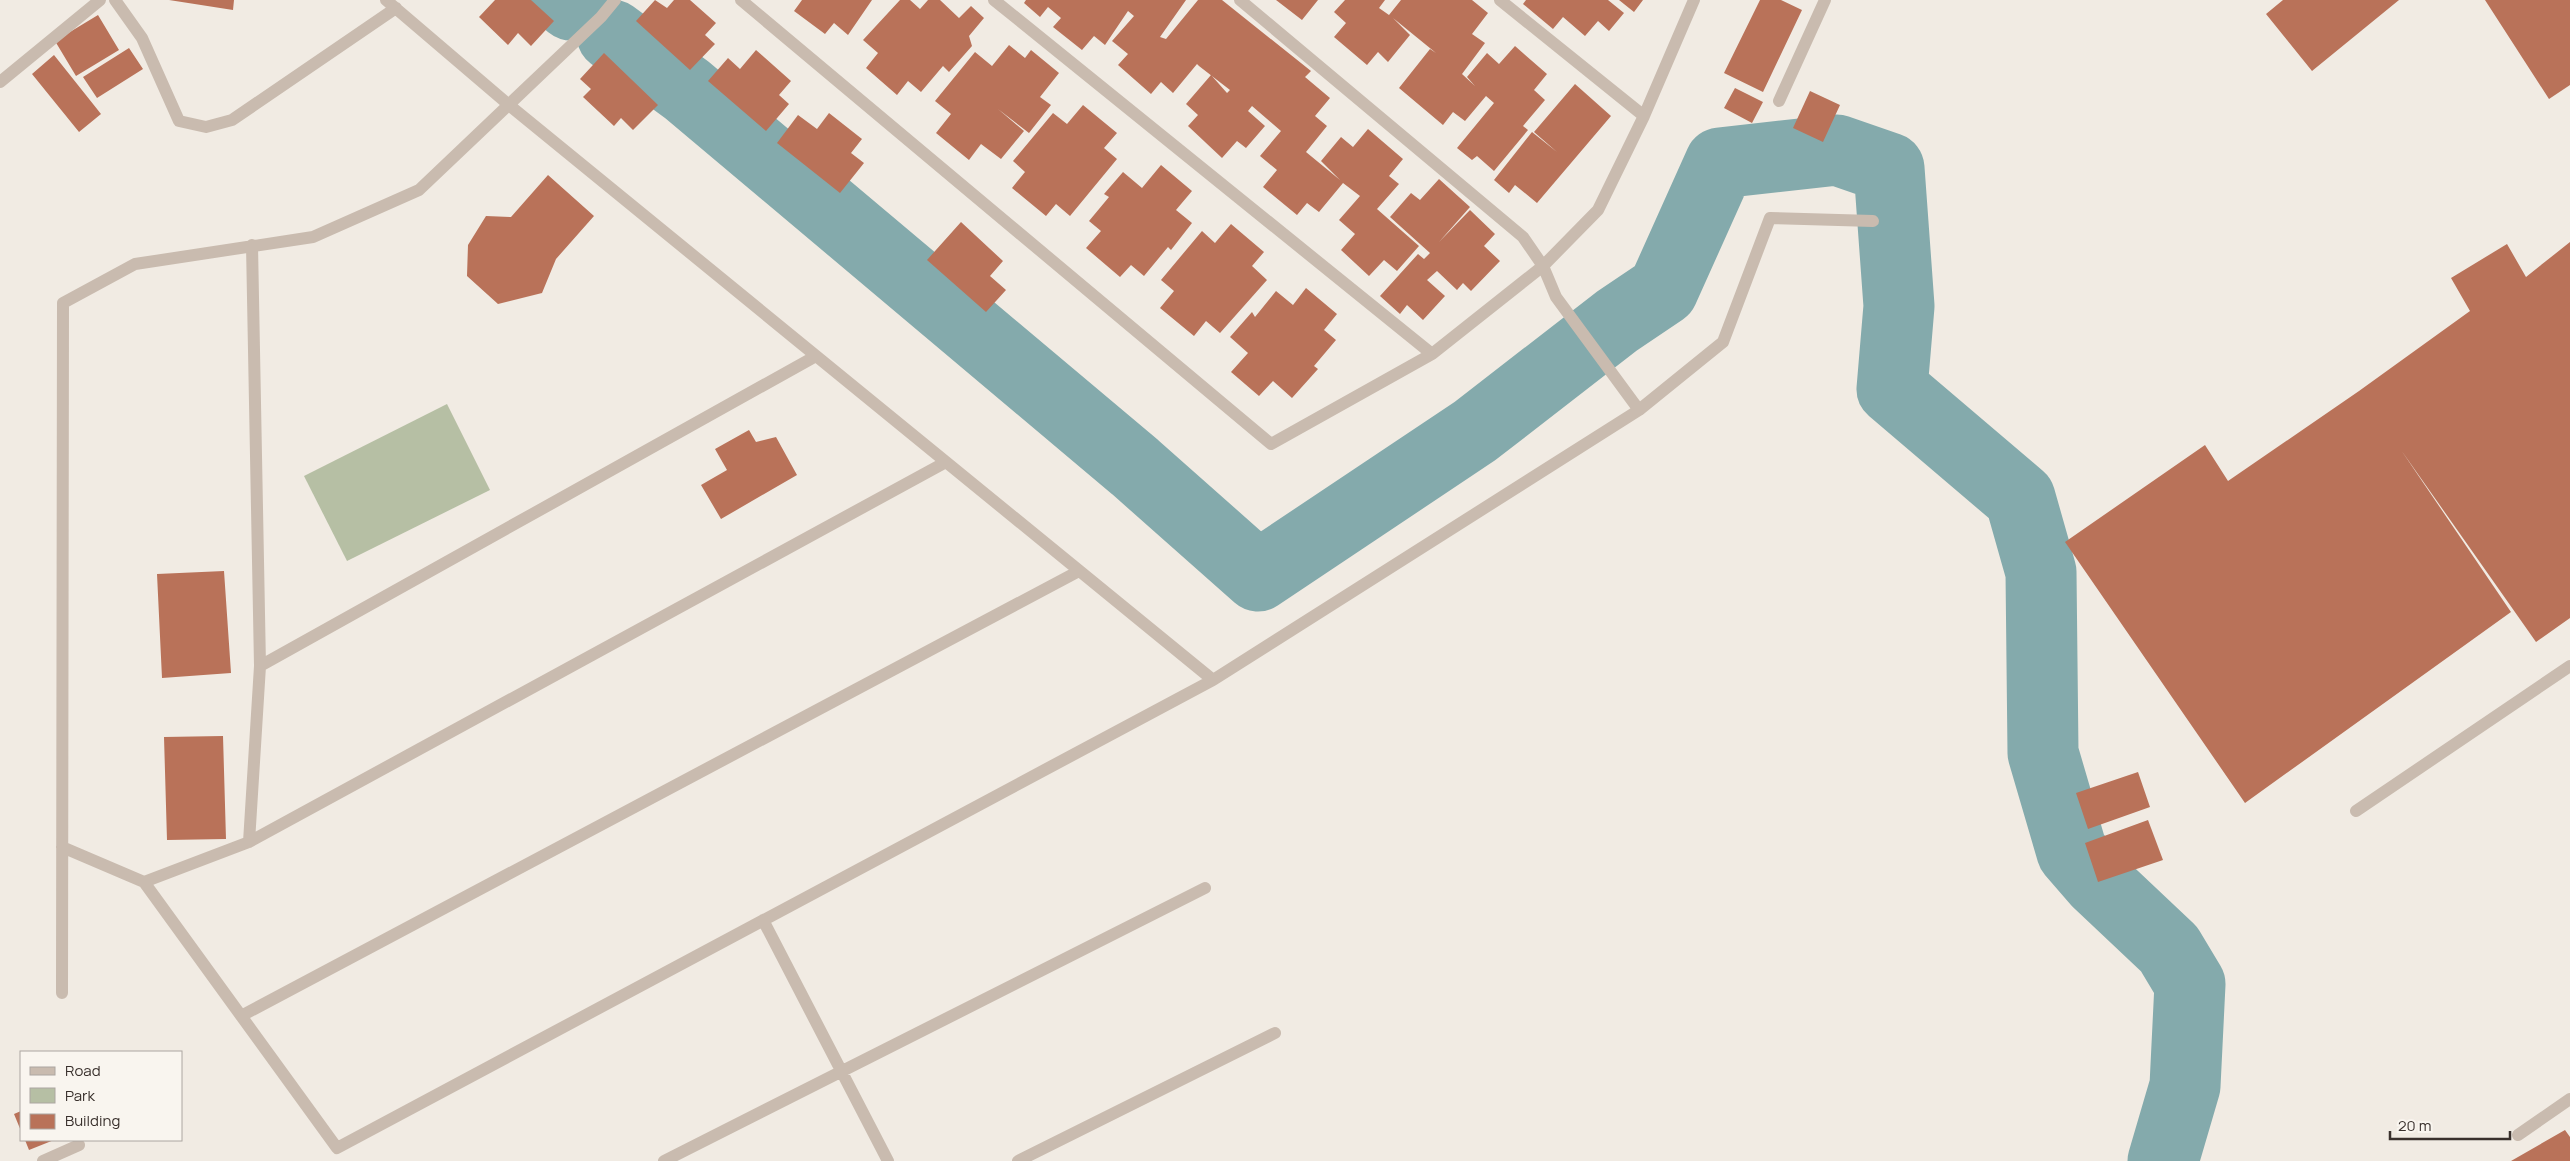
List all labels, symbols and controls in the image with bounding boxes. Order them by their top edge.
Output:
legend [20,1051,182,1141]
text: Road [65,1060,101,1081]
text: Park [65,1085,95,1106]
scale bar [2390,1108,2510,1140]
text: Building [65,1110,120,1131]
text: 20 m [2398,1115,2431,1136]

